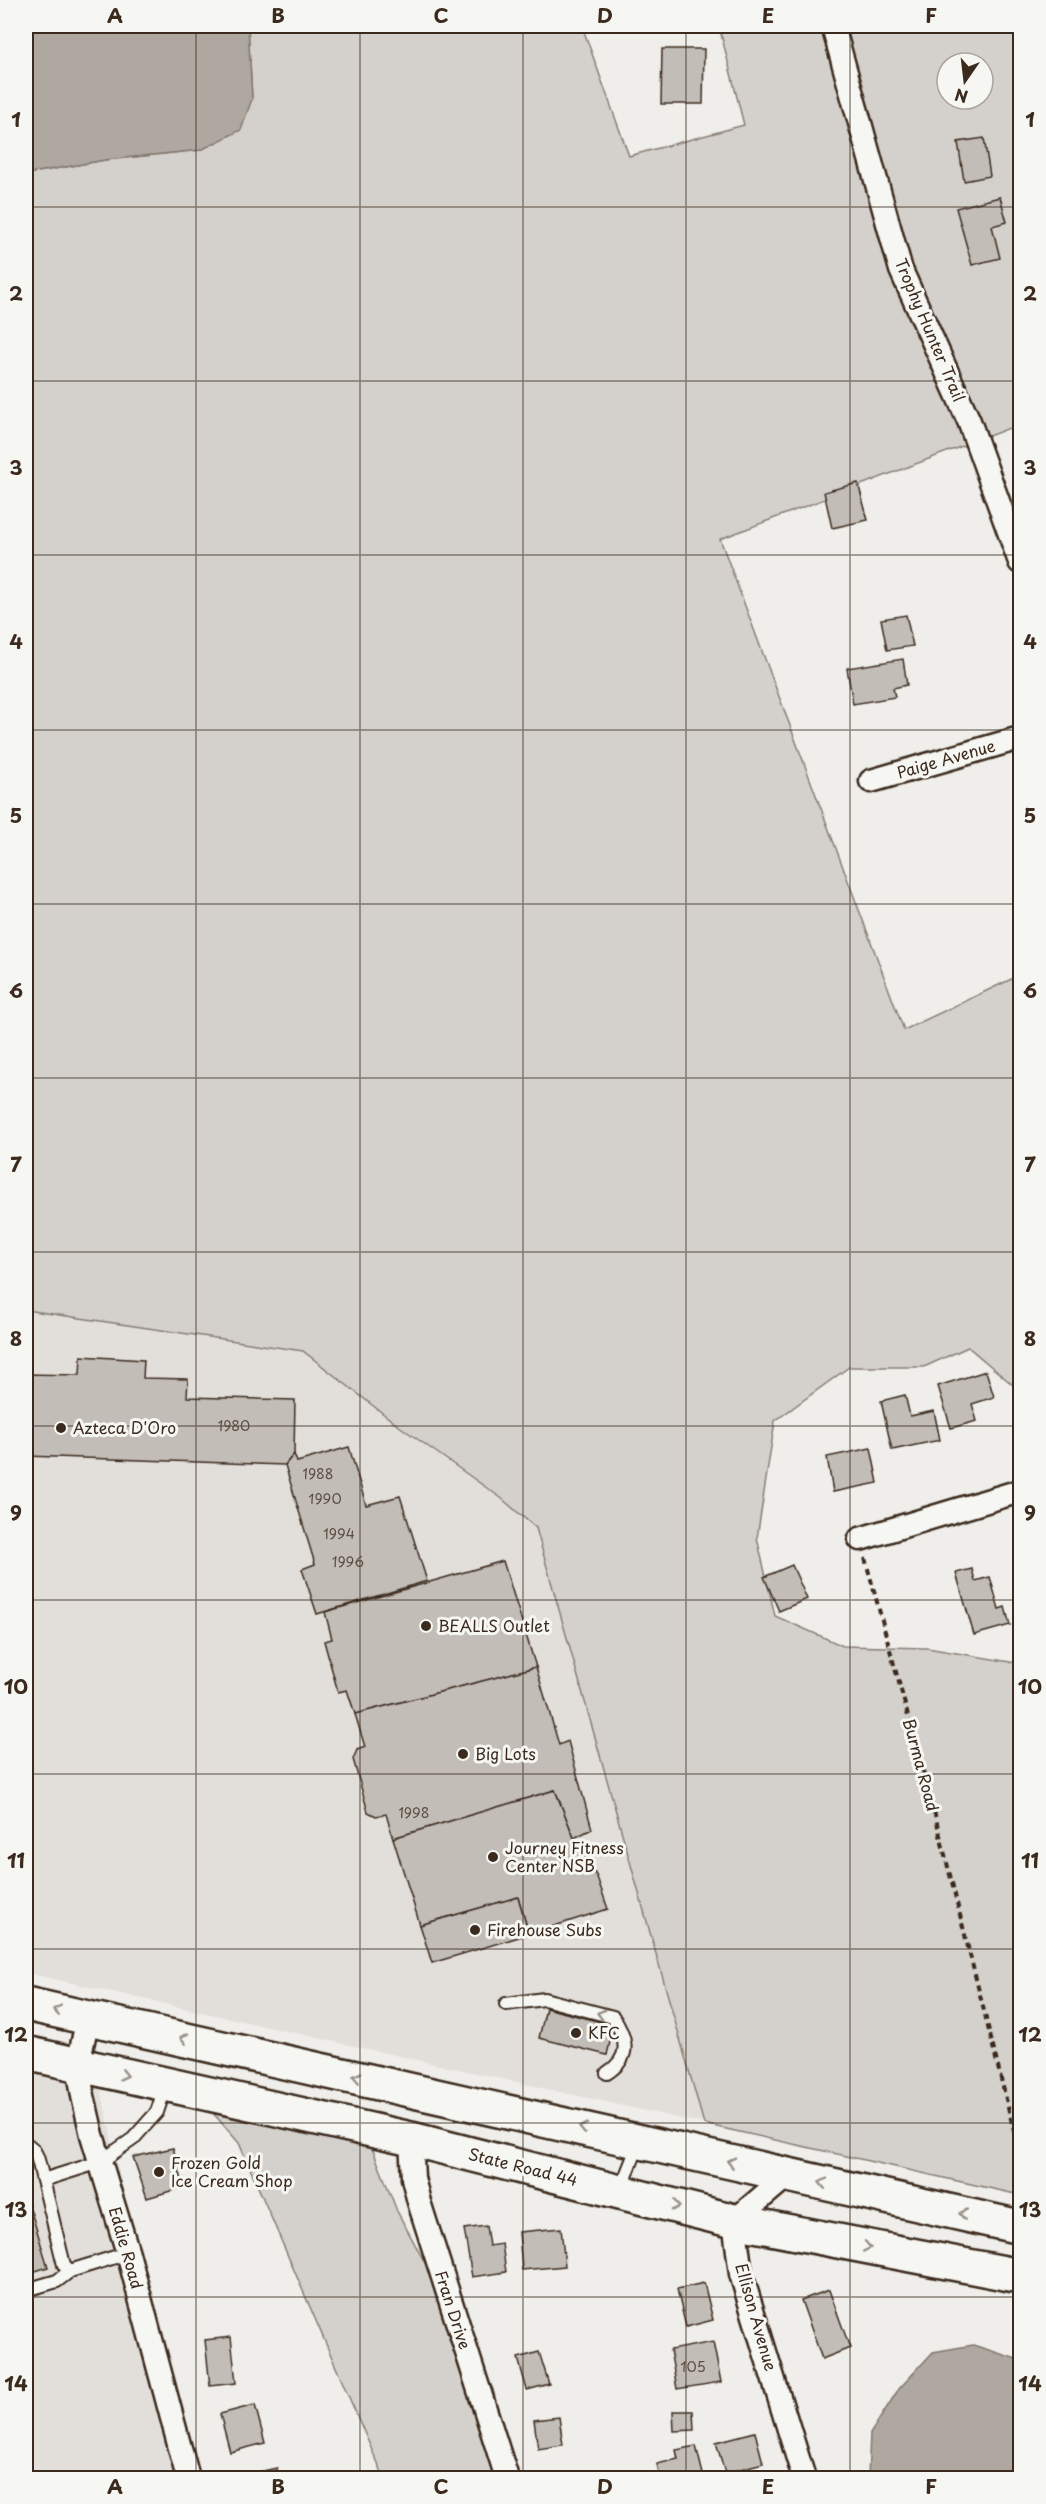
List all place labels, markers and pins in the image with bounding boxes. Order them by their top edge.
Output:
place label: Azteca D'Oro [73,1415,176,1439]
marker: Azteca D'Oro [54,1421,68,1435]
place label: BEALLS Outlet [438,1613,550,1637]
marker: BEALLS Outlet [419,1619,433,1633]
place label: Big Lots [475,1741,536,1765]
marker: Big Lots [456,1747,470,1761]
place label: Journey Fitness Center NSB [505,1835,624,1877]
marker: Journey Fitness Center NSB [486,1850,500,1864]
place label: Firehouse Subs [487,1917,602,1941]
marker: Firehouse Subs [468,1923,482,1937]
place label: KFC [588,2020,620,2044]
marker: KFC [569,2026,583,2040]
place label: Frozen Gold Ice Cream Shop [171,2150,293,2192]
marker: Frozen Gold Ice Cream Shop [152,2165,166,2179]

